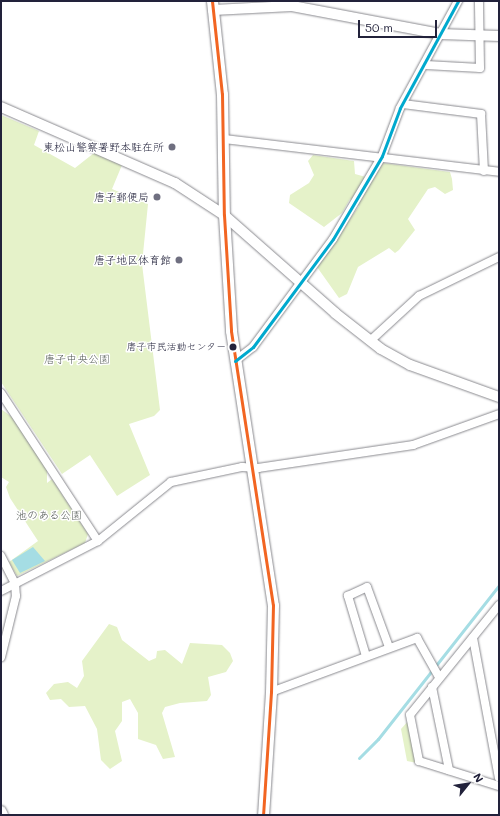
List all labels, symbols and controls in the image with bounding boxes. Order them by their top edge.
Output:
scale bar [360,12,439,38]
text: 50 m [365,19,393,35]
place label: 東松山警察署野本駐在所 [43,140,164,154]
marker: 東松山警察署野本駐在所 [167,142,177,152]
place label: 唐子郵便局 [94,190,149,204]
marker: 唐子郵便局 [152,192,162,202]
place label: 唐子地区体育館 [94,253,171,267]
marker: 唐子地区体育館 [174,255,184,265]
place label: 唐子市民活動センター [126,341,226,353]
marker: 唐子市民活動センター [228,342,238,352]
park label: 唐子中央公園 [44,352,110,366]
park label: 池のある公園 [16,508,82,522]
north arrow [448,764,488,804]
text: N [470,770,487,785]

